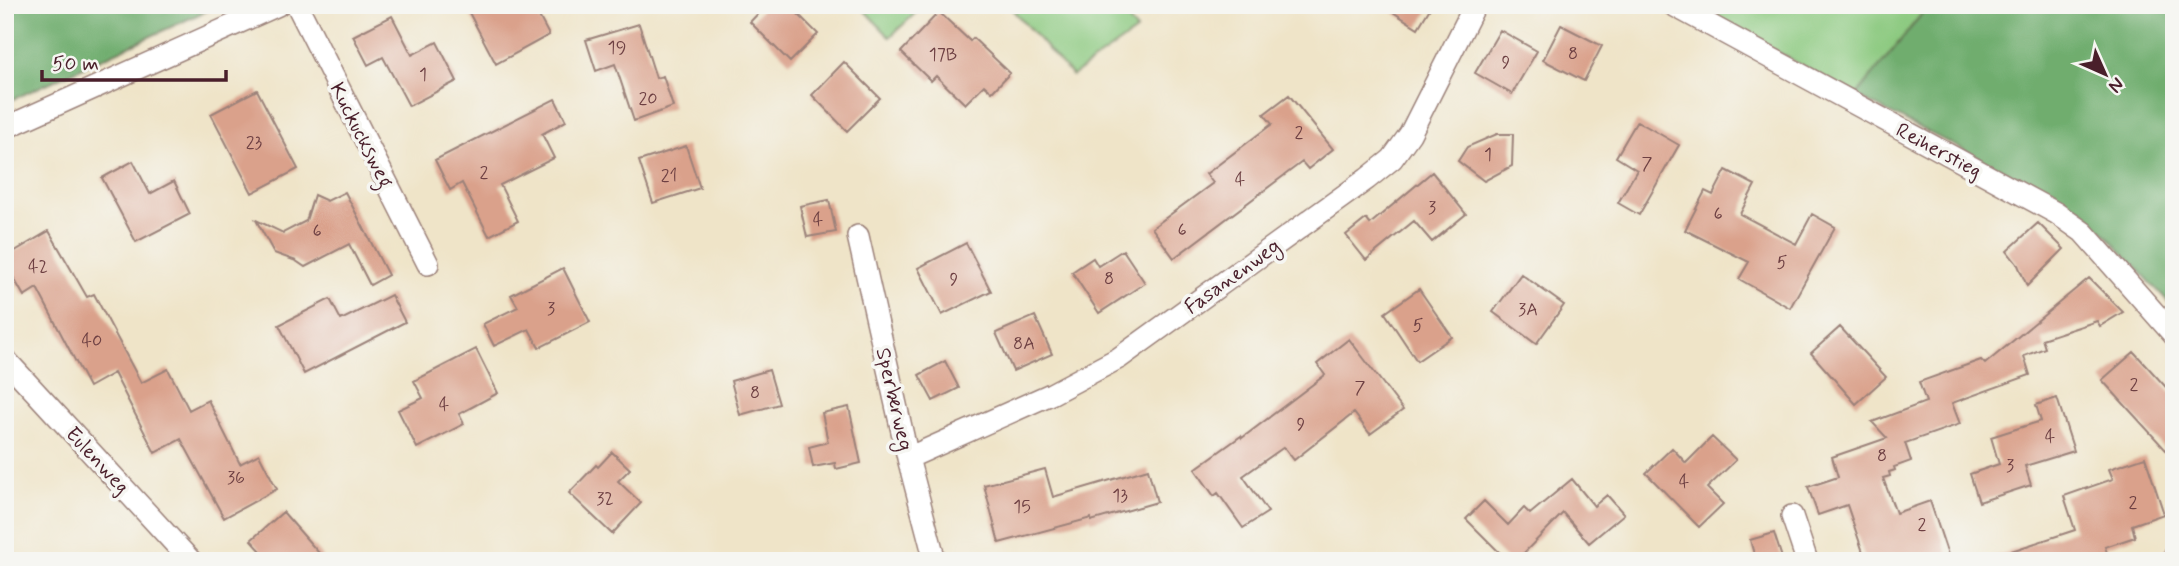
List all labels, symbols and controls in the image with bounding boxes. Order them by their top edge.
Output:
house number: 19 [608,36,626,60]
scale bar [42,38,226,82]
north arrow [2070,38,2140,108]
house number: 8 [1568,42,1578,66]
house number: 17B [929,43,957,67]
text: 50 m [52,50,99,78]
house number: 9 [1502,51,1511,75]
house number: 1 [419,63,427,87]
text: N [2103,72,2129,98]
street label: Kuckucksweg [321,78,400,194]
house number: 20 [638,87,658,111]
street label: Reiherstieg [1891,117,1986,185]
house number: 2 [1295,121,1304,145]
house number: 23 [246,131,263,155]
house number: 1 [1484,143,1492,167]
house number: 7 [1642,152,1653,176]
house number: 2 [480,161,489,185]
house number: 21 [661,164,677,188]
house number: 4 [1235,168,1245,192]
house number: 3 [1428,196,1436,220]
house number: 6 [1713,202,1723,226]
house number: 4 [813,208,823,232]
house number: 6 [1177,218,1187,242]
house number: 6 [312,219,322,243]
street label: Fasanenweg [1179,232,1287,322]
house number: 5 [1777,251,1788,275]
house number: 42 [28,255,48,279]
house number: 8 [1104,267,1114,291]
house number: 9 [950,268,959,292]
house number: 3 [547,297,555,321]
house number: 3A [1518,298,1538,322]
house number: 5 [1413,314,1424,338]
house number: 40 [82,329,102,353]
house number: 8A [1013,332,1035,356]
street label: Sperberweg [868,345,919,454]
house number: 2 [2130,373,2139,397]
house number: 7 [1355,376,1366,400]
house number: 8 [750,381,760,405]
house number: 4 [439,393,449,417]
house number: 9 [1297,413,1306,437]
street label: Eulenweg [59,421,136,500]
house number: 4 [2045,425,2055,449]
house number: 8 [1877,444,1887,468]
house number: 3 [2006,454,2014,478]
house number: 36 [227,466,245,490]
house number: 4 [1679,470,1689,494]
house number: 13 [1112,484,1128,508]
house number: 32 [596,487,614,511]
house number: 2 [2129,491,2138,515]
house number: 15 [1013,495,1031,519]
house number: 2 [1918,513,1927,537]

